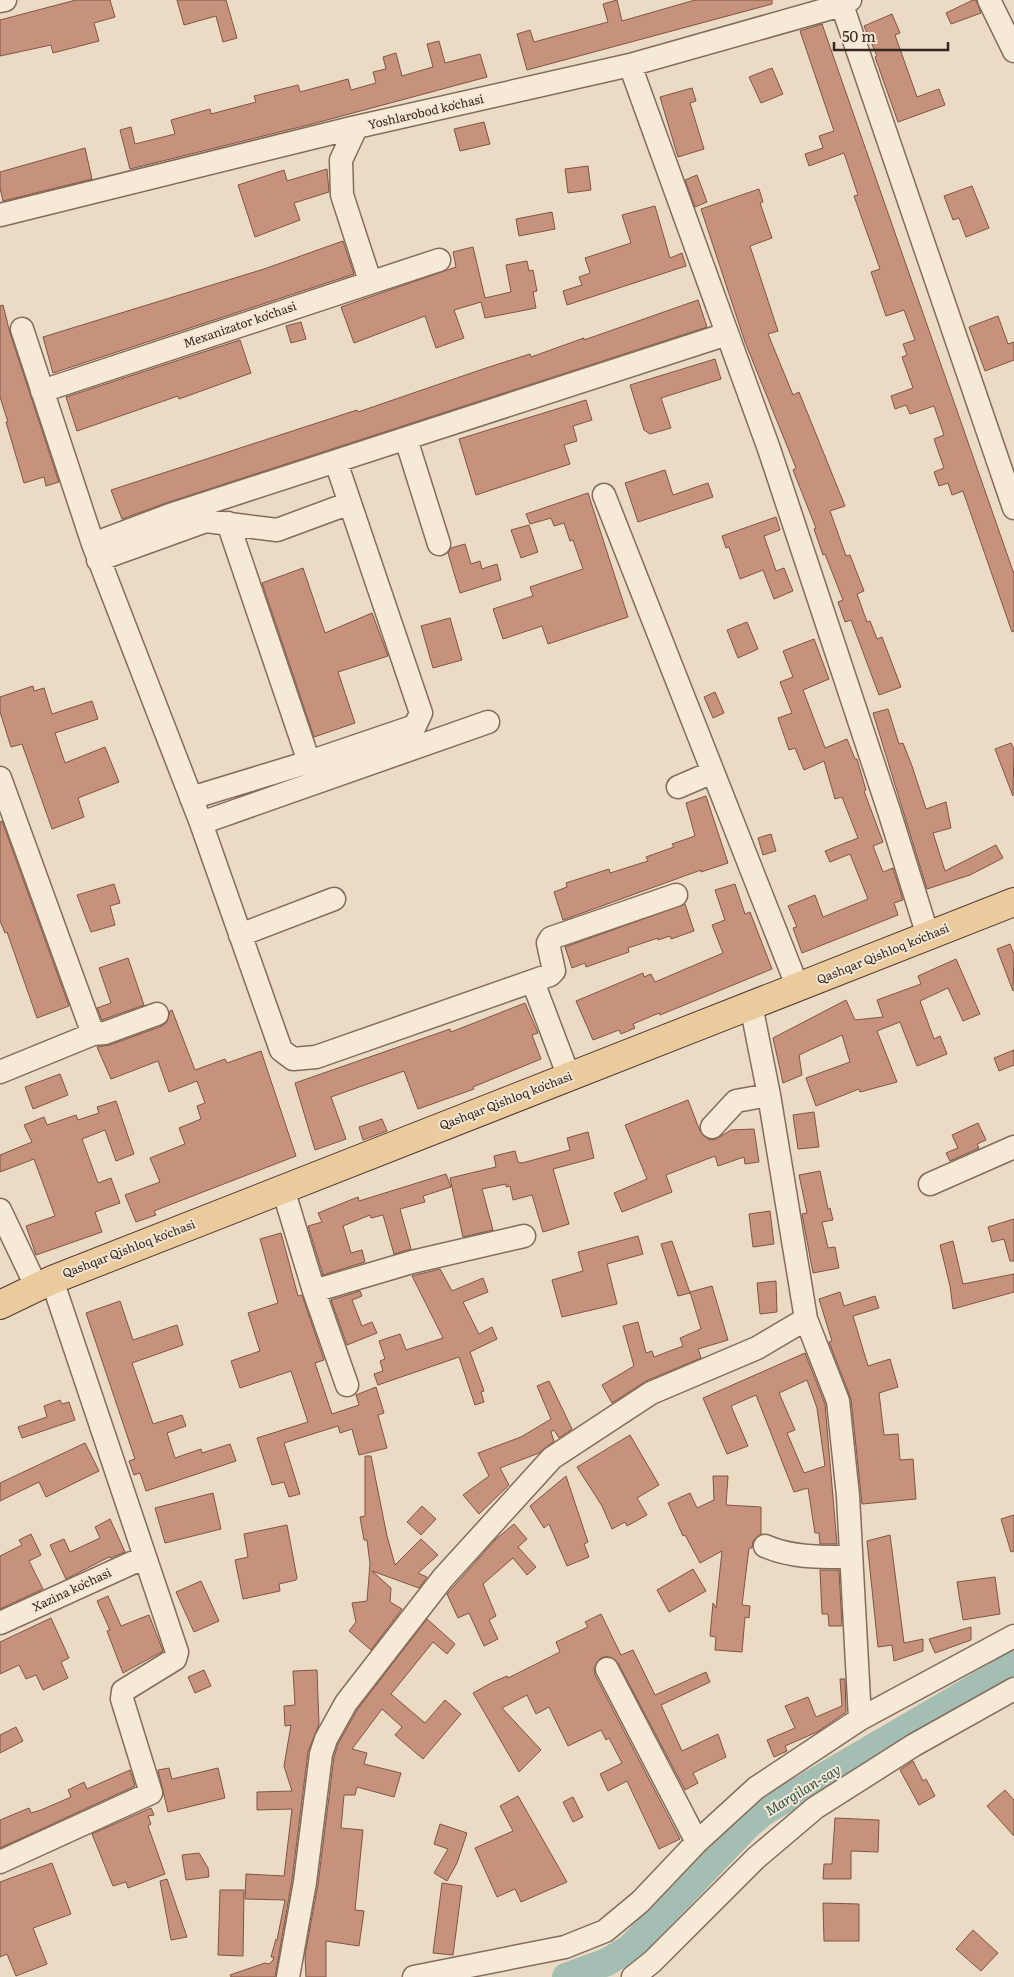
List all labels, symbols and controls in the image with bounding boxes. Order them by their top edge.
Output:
scale bar [834,20,948,52]
text: 50 m [842,24,876,47]
street label: Yoshlarobod koʻchasi [366,89,485,133]
street label: Mexanizator koʻchasi [181,296,299,352]
street label: Qashqar Qishloq koʻchasi [814,918,951,988]
street label: Qashqar Qishloq koʻchasi [437,1066,575,1134]
street label: Qashqar Qishloq koʻchasi [60,1214,198,1282]
street label: Xazina koʻchasi [29,1563,114,1615]
water label: Margilan-say [761,1759,844,1820]

